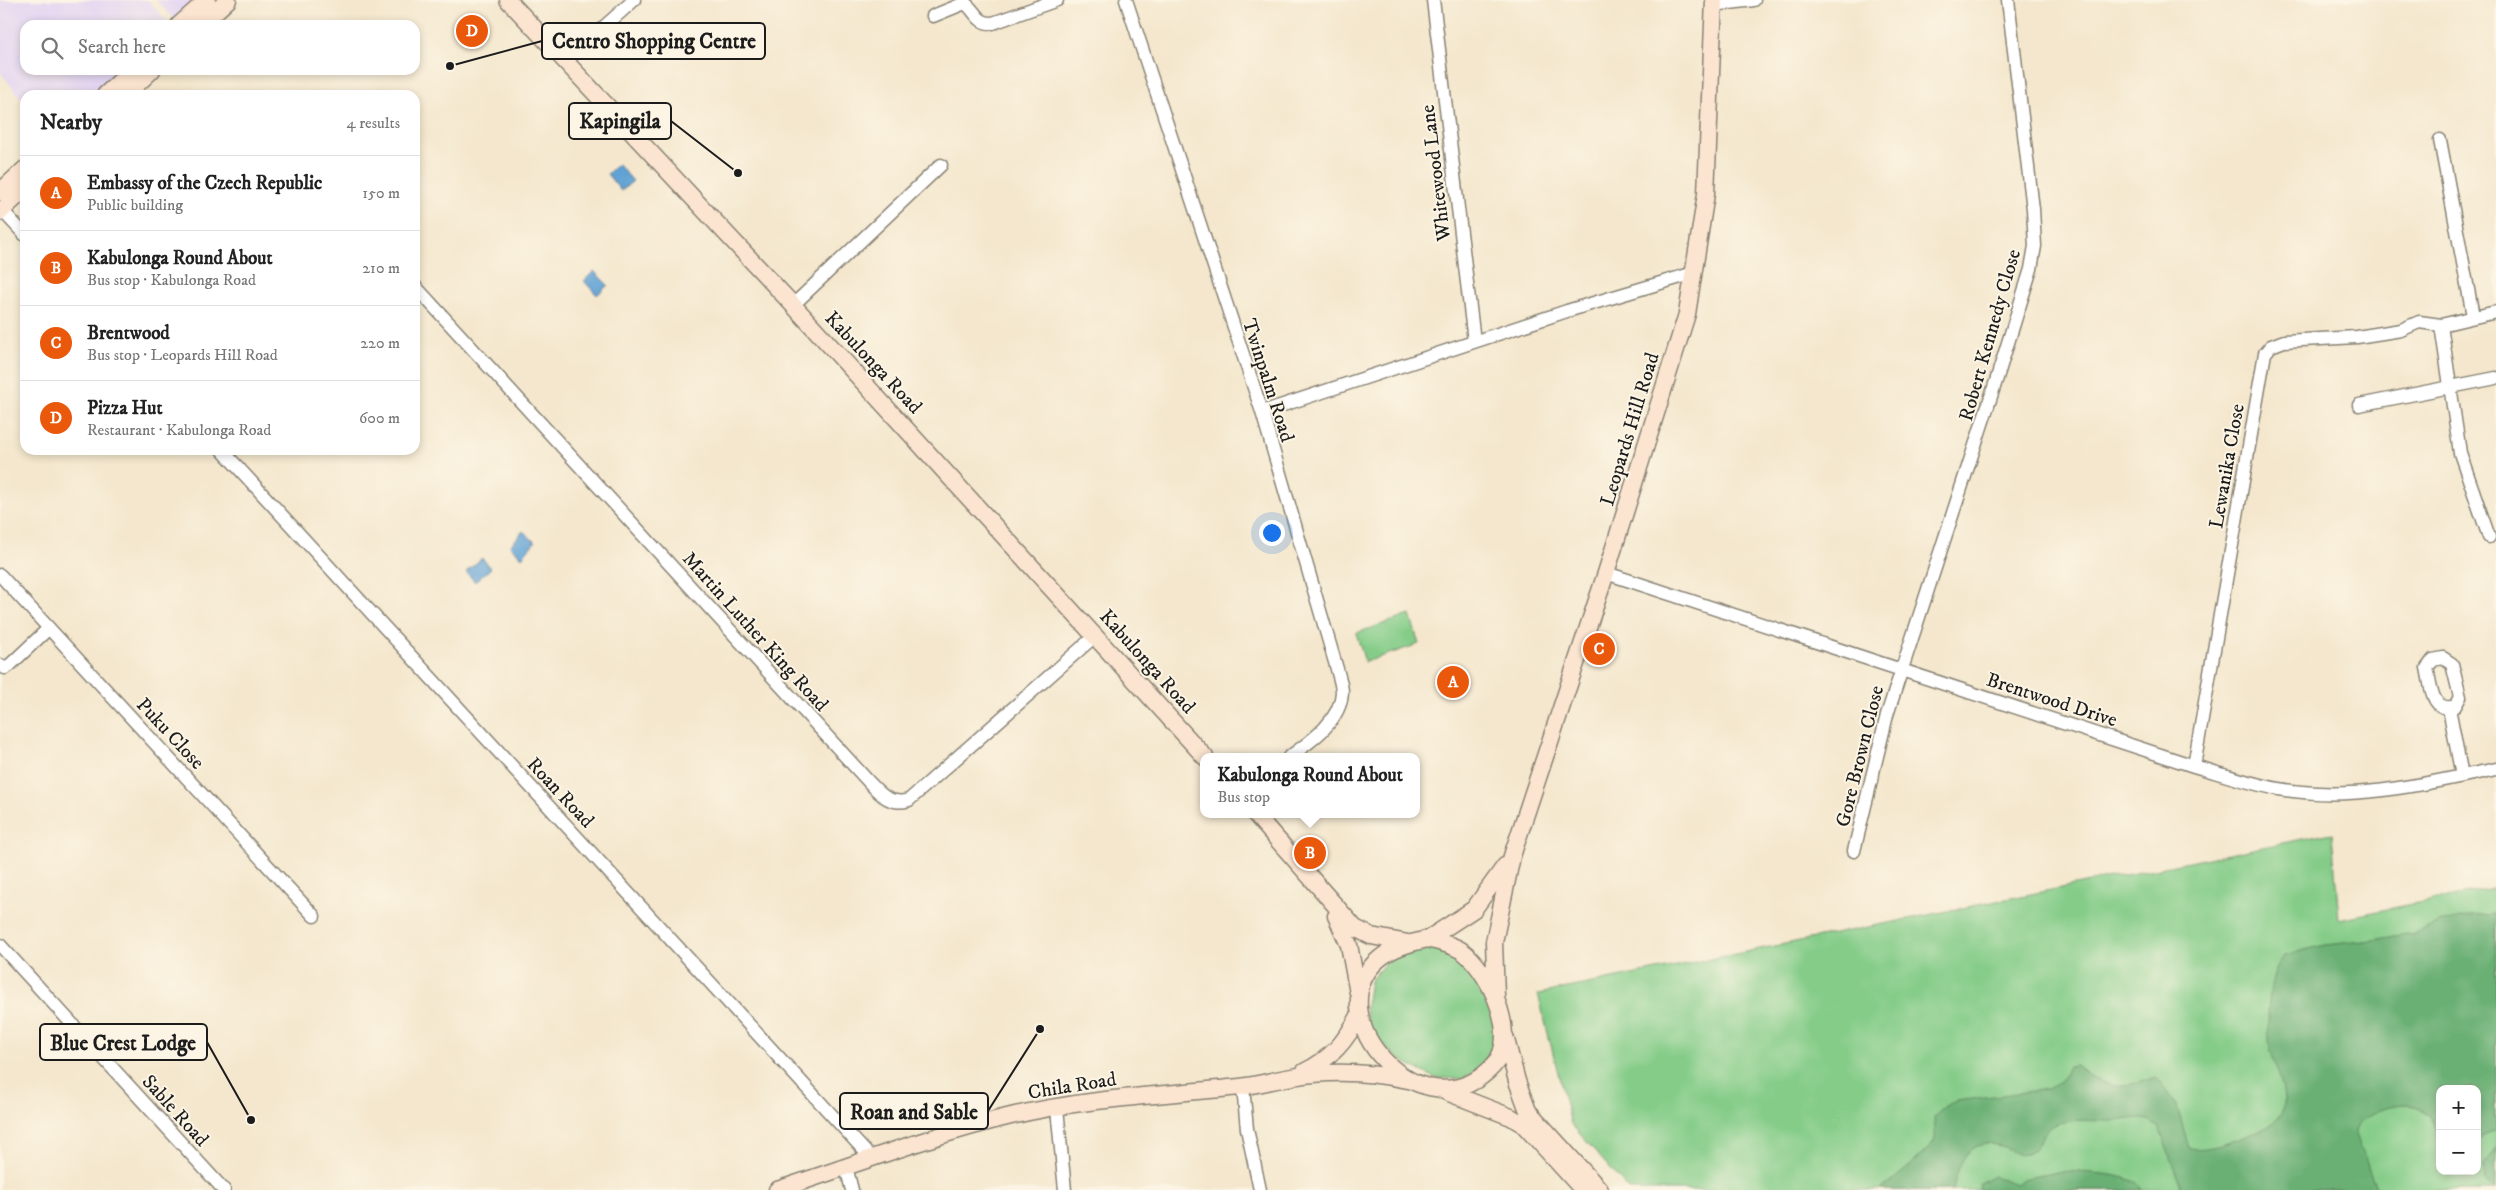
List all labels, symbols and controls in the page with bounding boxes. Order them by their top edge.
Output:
pin: D [456,12,488,50]
search box [20,20,420,75]
callout: Centro Shopping Centre [542,23,765,59]
text: Centro Shopping Centre [552,29,756,55]
icon: search [38,34,66,62]
text: Search here [78,36,166,59]
callout: Kapingila [569,103,671,139]
street label: Whitewood Lane [1416,103,1457,243]
text: Kapingila [579,109,662,135]
text: Nearby [40,110,102,136]
text: 4 results [347,113,400,133]
text: Embassy of the Czech Republic [87,172,322,195]
text: A [51,183,61,203]
text: 150 m [362,183,400,203]
text: Public building [87,195,183,215]
text: Kabulonga Round About [87,247,273,270]
street label: Robert Kennedy Close [1954,247,2027,424]
text: B [51,258,61,278]
text: 210 m [362,258,400,278]
text: Bus stop · Kabulonga Road [87,270,256,290]
street label: Kabulonga Road [819,306,927,420]
street label: Twinpalm Road [1236,316,1299,445]
text: Brentwood [87,322,170,345]
text: C [51,333,61,353]
text: 220 m [360,333,400,353]
text: Bus stop · Leopards Hill Road [87,345,278,365]
street label: Leopards Hill Road [1595,350,1666,509]
text: Pizza Hut [87,397,162,420]
street label: Lewanika Close [2204,402,2251,531]
text: D [50,408,62,428]
text: 600 m [359,408,400,428]
text: Restaurant · Kabulonga Road [87,420,271,440]
your location [1259,520,1285,546]
street label: Martin Luther King Road [676,547,833,717]
street label: Kabulonga Road [1094,605,1200,719]
pin: C [1583,630,1615,668]
pin: A [1437,663,1469,701]
street label: Brentwood Drive [1983,668,2120,733]
street label: Gore Brown Close [1831,683,1890,830]
street label: Puku Close [130,693,209,775]
street label: Roan Road [521,752,599,834]
popup [1200,753,1420,818]
text: Kabulonga Round About [1217,764,1403,787]
text: Bus stop [1217,787,1270,807]
pin: B [1294,834,1326,872]
callout: Blue Crest Lodge [40,1024,207,1060]
text: Blue Crest Lodge [50,1031,196,1057]
street label: Chila Road [1026,1067,1118,1106]
street label: Sable Road [136,1070,214,1152]
map controls [2436,1085,2481,1175]
button: + [2436,1085,2481,1130]
callout: Roan and Sable [840,1093,988,1129]
text: Roan and Sable [850,1100,978,1126]
button: − [2436,1130,2481,1175]

